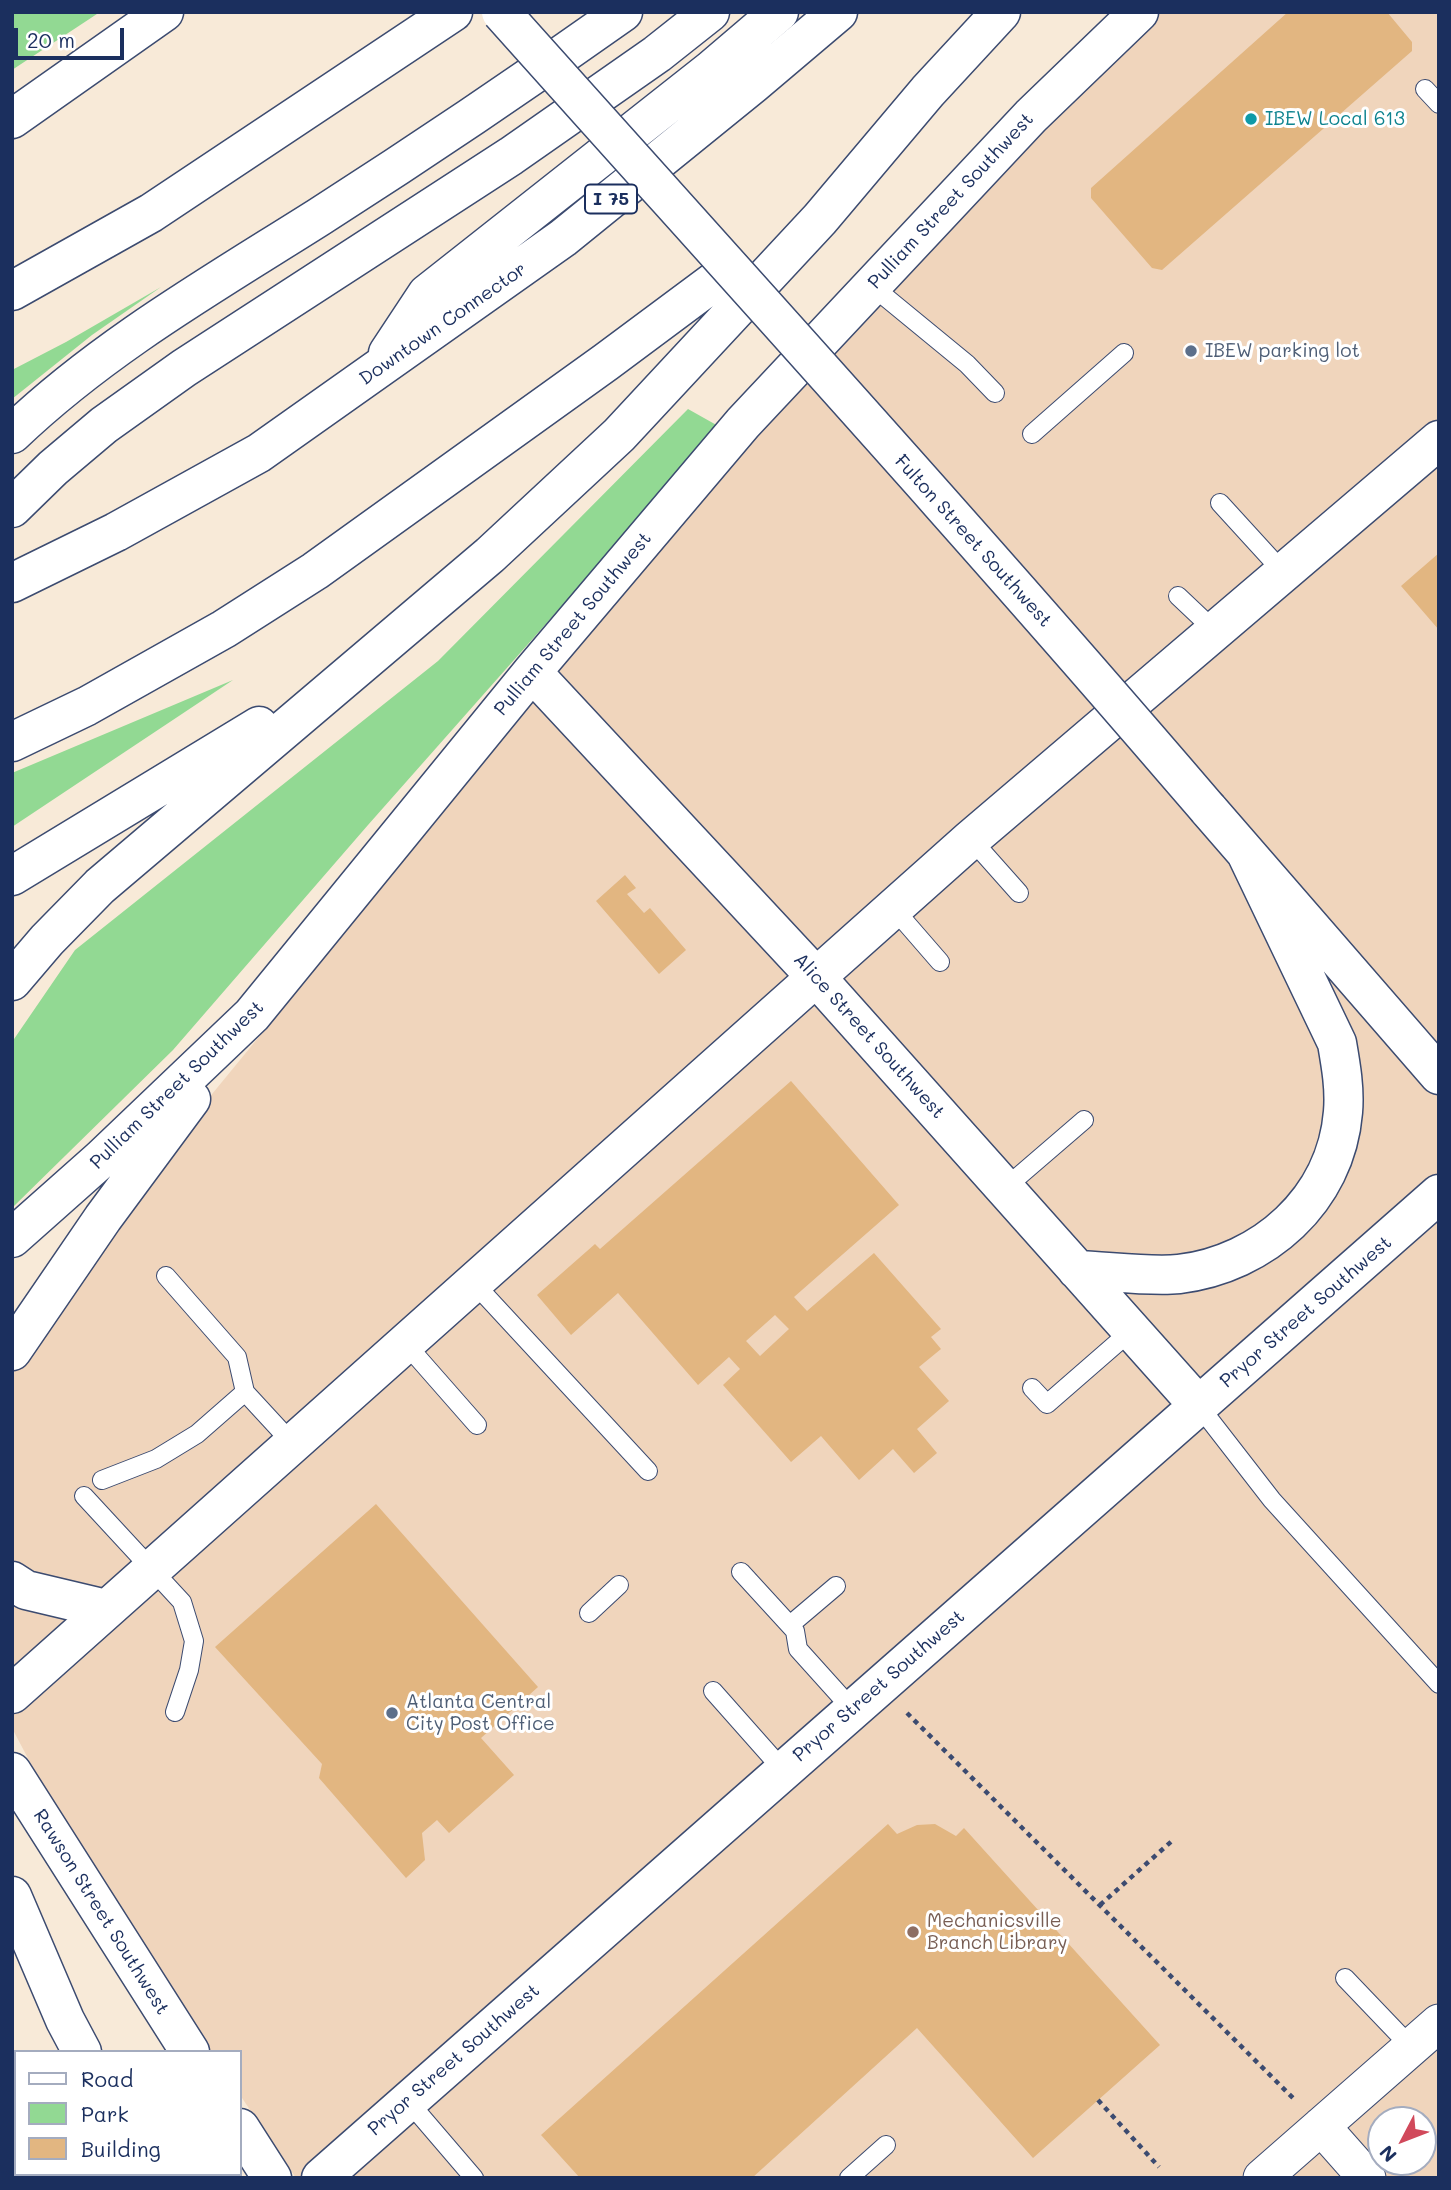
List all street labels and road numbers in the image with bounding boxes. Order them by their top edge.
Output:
street label: Pulliam Street Southwest [863,108,1039,294]
road number: I 75 [585,184,637,214]
street label: Downtown Connector [355,258,531,390]
street label: Fulton Street Southwest [890,450,1056,632]
street label: Pulliam Street Southwest [490,528,656,720]
street label: Alice Street Southwest [789,949,949,1123]
street label: Pulliam Street Southwest [85,996,269,1174]
street label: Pryor Street Southwest [1215,1231,1397,1393]
street label: Pryor Street Southwest [788,1605,970,1767]
street label: Rawson Street Southwest [28,1805,174,2019]
street label: Pryor Street Southwest [363,1979,545,2141]

